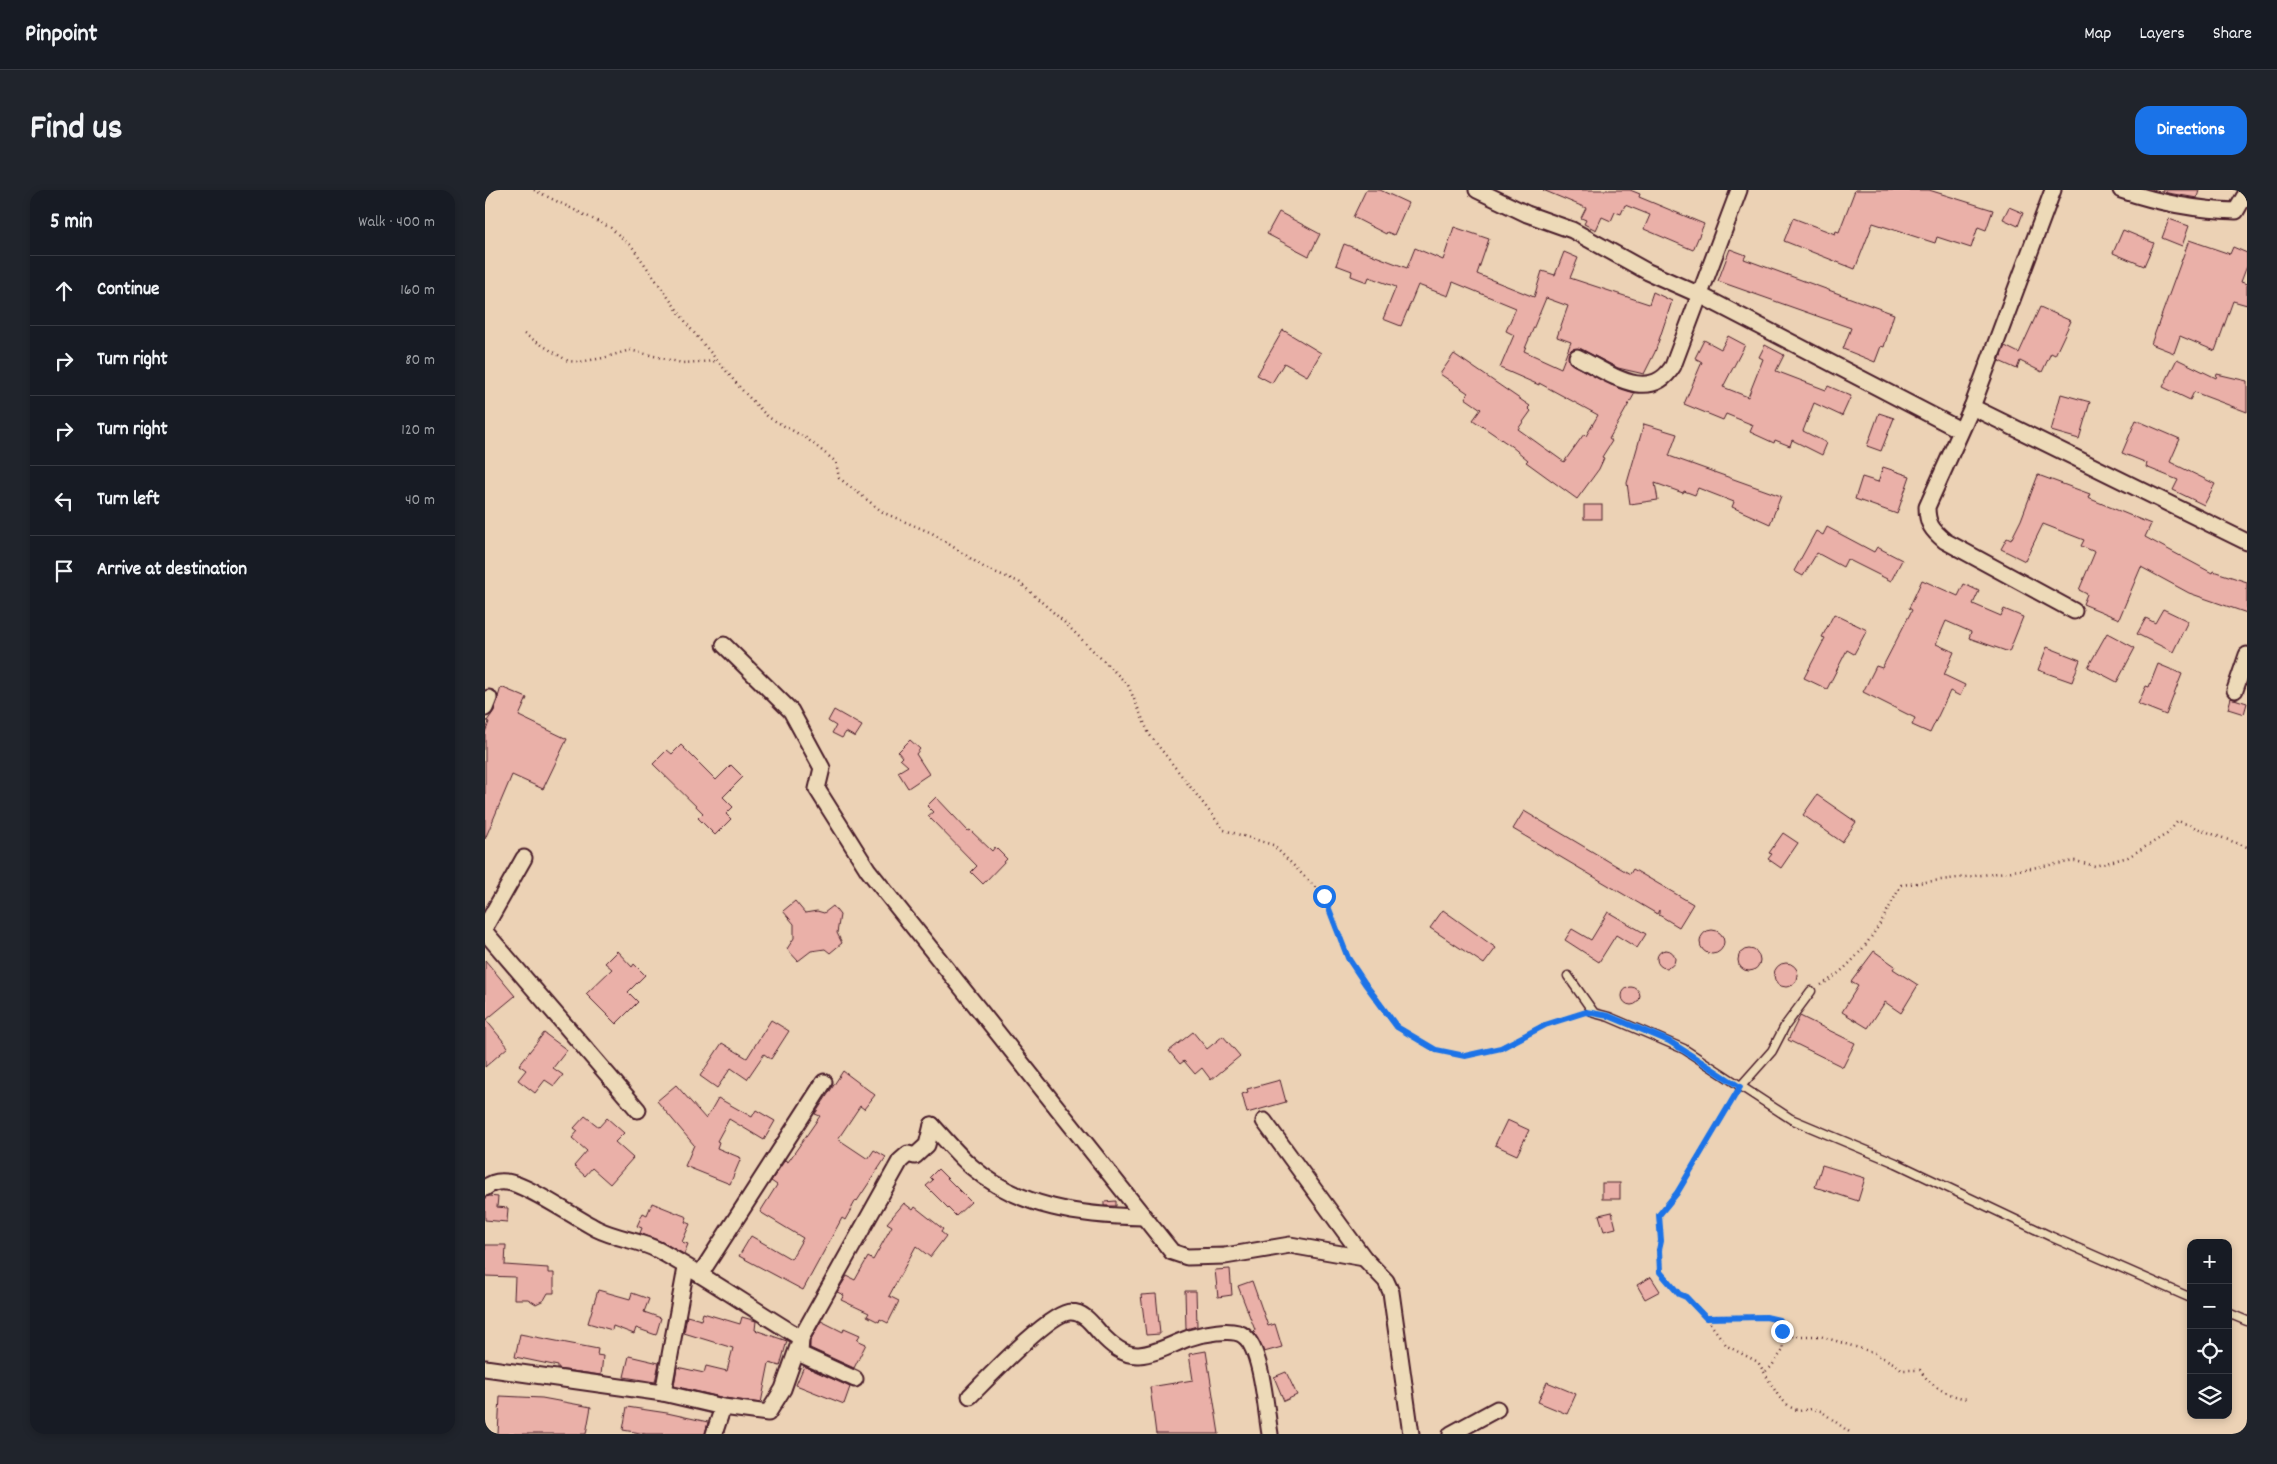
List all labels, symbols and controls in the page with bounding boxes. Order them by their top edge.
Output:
text: Pinpoint [25,18,97,52]
text: Map [2084,22,2111,47]
text: Layers [2139,22,2185,47]
text: Share [2213,22,2252,47]
text: Find us [30,105,122,155]
button: Directions [2135,106,2247,155]
text: 5 min [50,208,93,238]
text: Walk · 400 m [358,211,435,234]
icon: ahead [50,277,78,305]
text: Continue [97,277,159,304]
text: 160 m [400,279,435,302]
icon: right [50,347,78,375]
text: Turn right [97,347,168,374]
text: 80 m [405,349,435,372]
icon: right [50,417,78,445]
text: Turn right [97,417,168,444]
text: 120 m [401,419,435,442]
icon: left [50,487,78,515]
text: Turn left [97,487,160,514]
text: 40 m [405,489,435,512]
icon: arrive [50,557,78,585]
text: Arrive at destination [97,557,247,584]
route start [1313,885,1336,908]
map controls [2187,1239,2232,1419]
button: + [2187,1239,2232,1284]
button: − [2187,1284,2232,1329]
route end [1771,1320,1794,1343]
button: locate [2187,1329,2232,1374]
button: layers [2187,1374,2232,1419]

